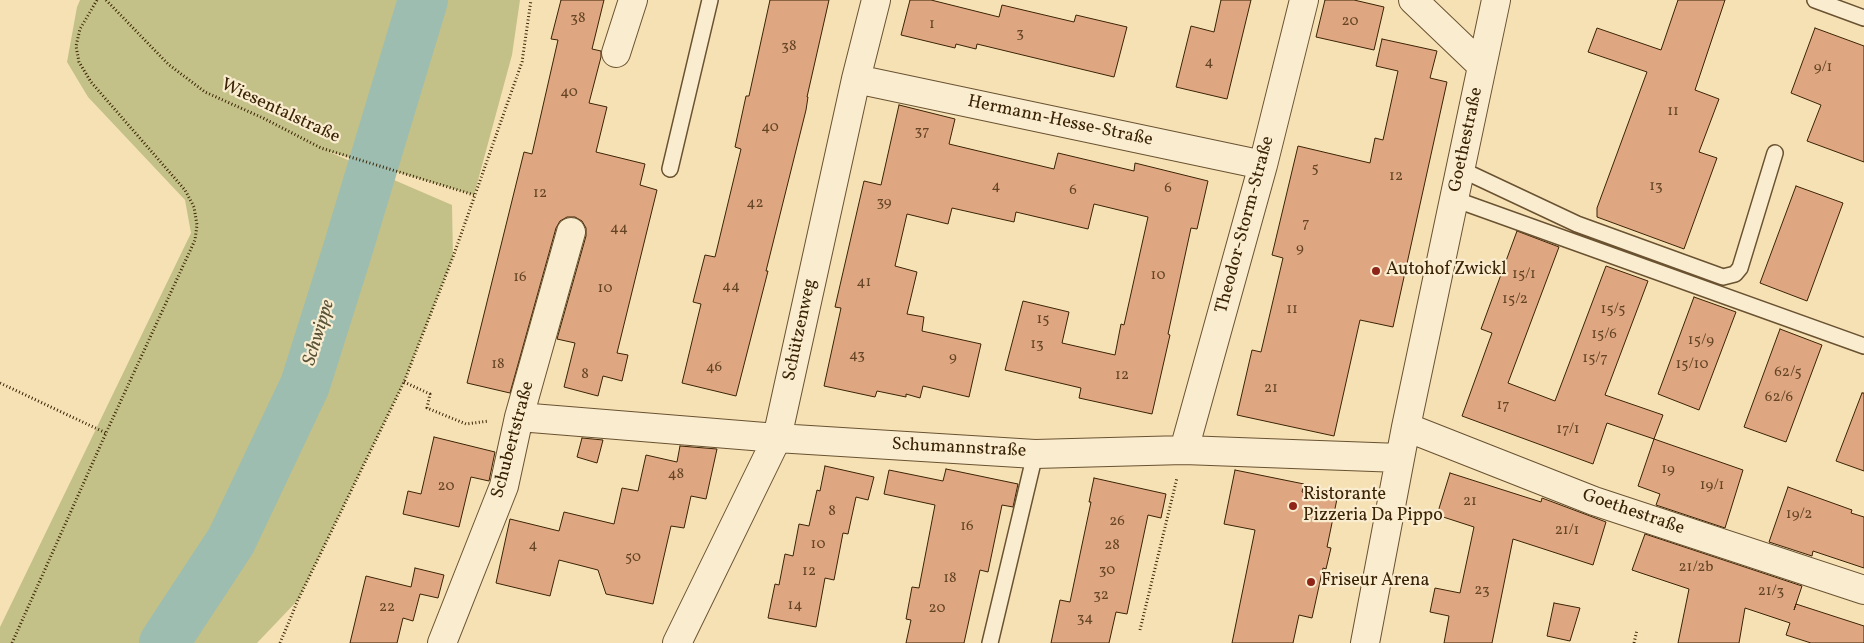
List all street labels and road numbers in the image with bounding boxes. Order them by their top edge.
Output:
street label: Wiesentalstraße [217,75,343,149]
street label: Goethestraße [1445,86,1489,194]
street label: Hermann-Hesse-Straße [965,92,1155,152]
street label: Theodor-Storm-Straße [1212,134,1280,316]
street label: Schützenweg [780,277,822,383]
street label: Schubertstraße [488,379,540,501]
street label: Schumannstraße [891,435,1027,463]
street label: Goethestraße [1579,485,1687,541]

